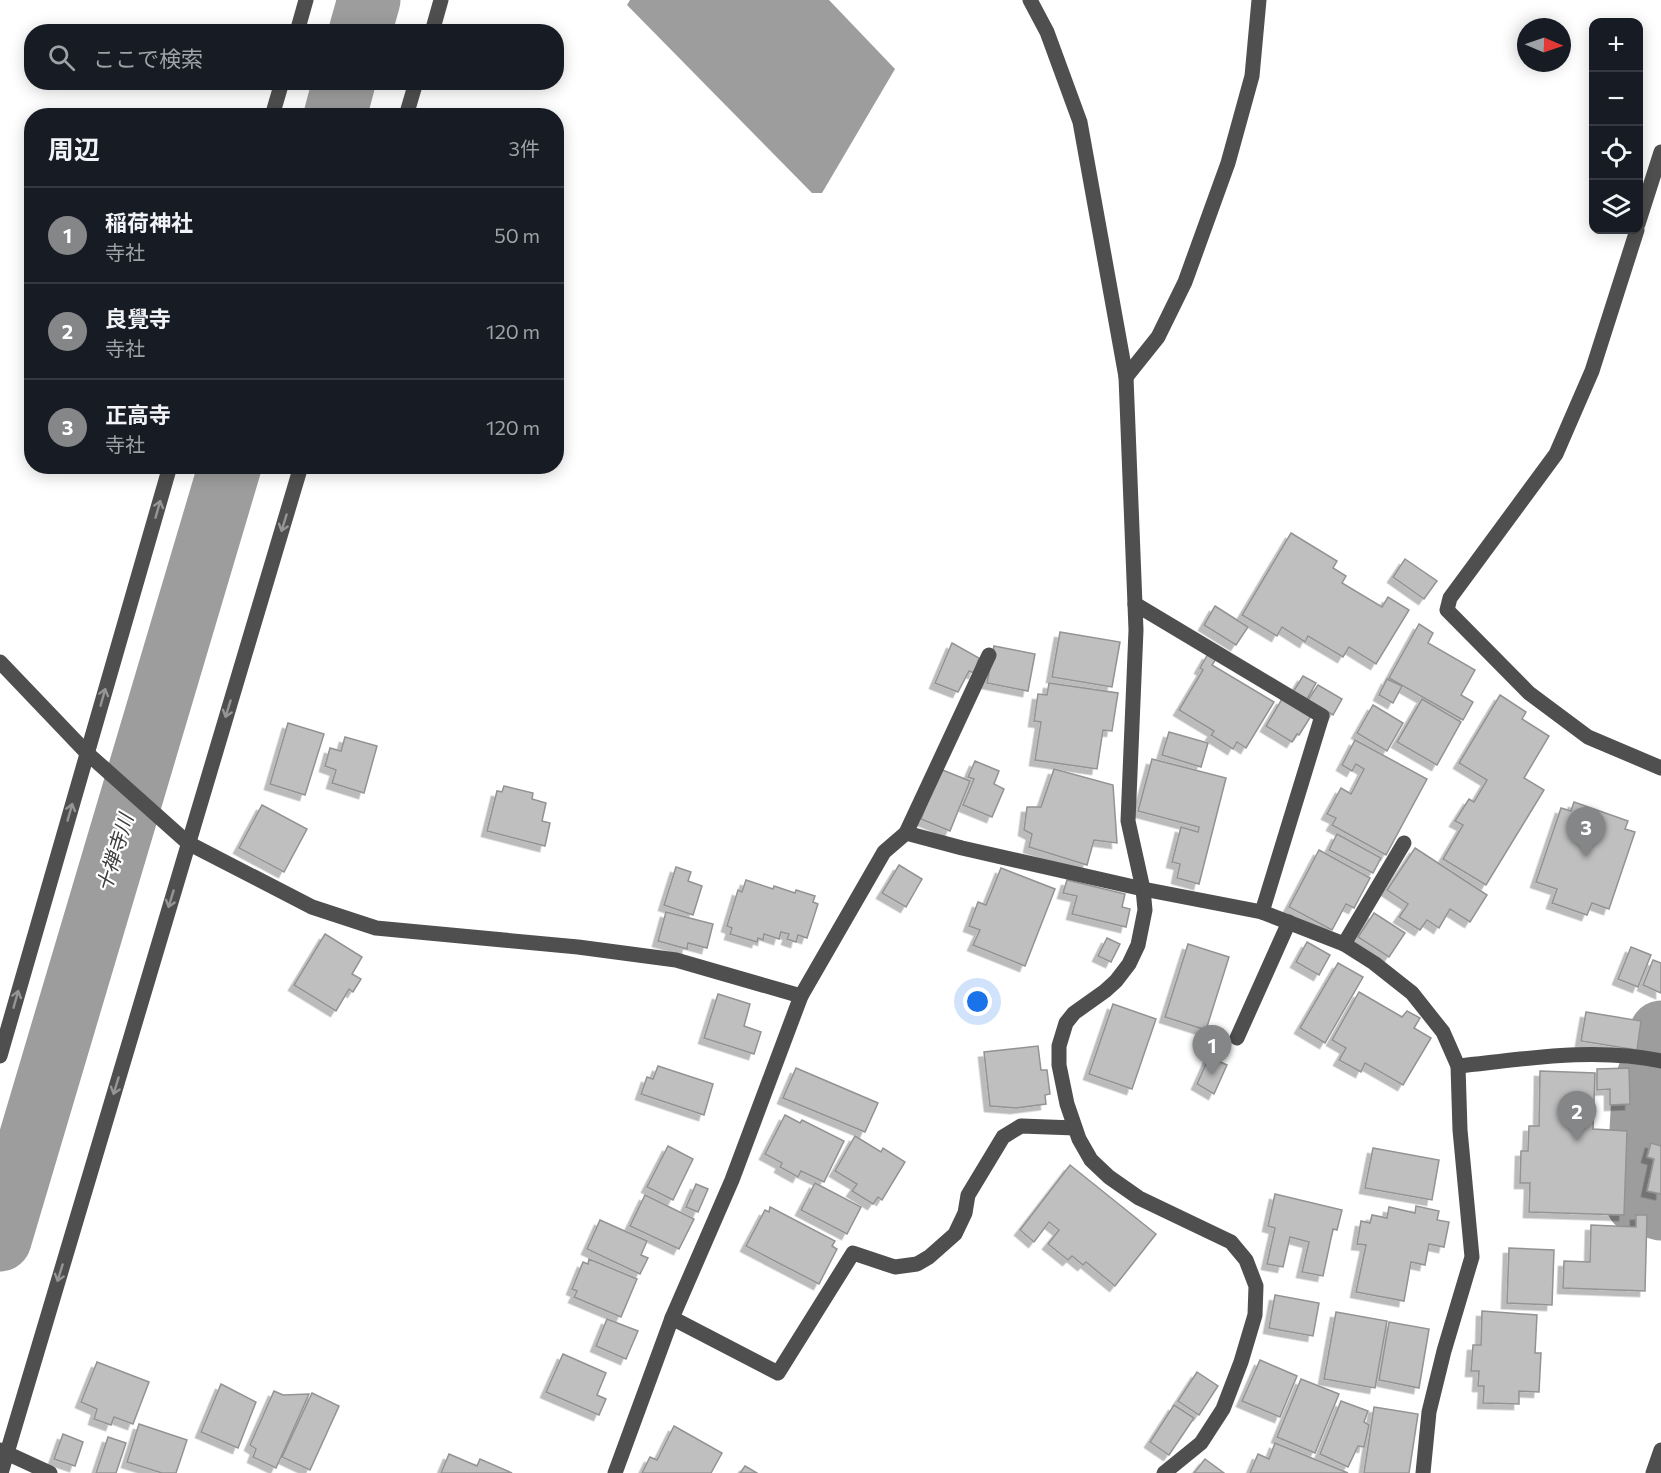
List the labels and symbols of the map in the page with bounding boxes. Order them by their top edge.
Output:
north arrow [1517,18,1571,72]
one-way arrow [153,500,164,519]
one-way arrow [278,513,289,532]
one-way arrow [98,687,109,706]
one-way arrow [222,699,233,718]
one-way arrow [65,803,76,822]
pin: 3 [1566,808,1606,857]
water label: 十禅寺川 [91,809,138,894]
one-way arrow [165,889,176,908]
your location [963,987,992,1016]
one-way arrow [11,990,22,1009]
pin: 1 [1192,1026,1232,1075]
one-way arrow [110,1076,121,1095]
pin: 2 [1558,1092,1596,1141]
one-way arrow [54,1263,65,1282]

